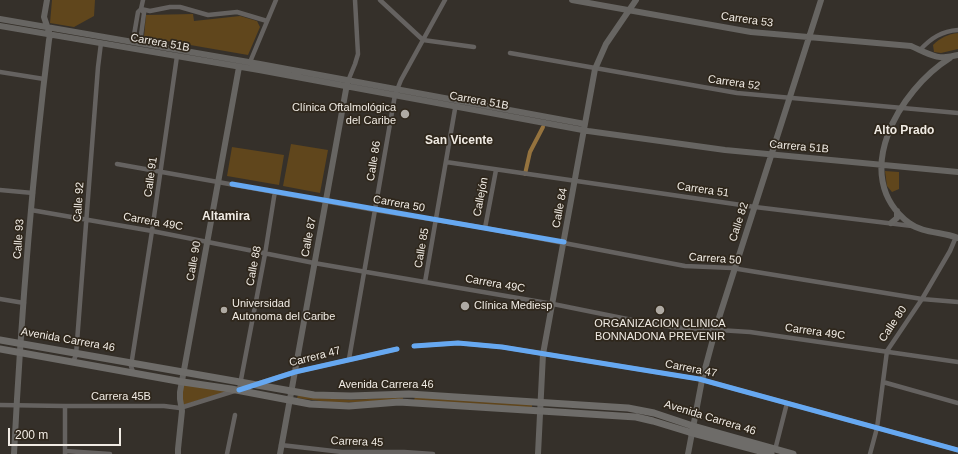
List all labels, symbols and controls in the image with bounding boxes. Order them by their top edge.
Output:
street label: Carrera 53 [720,10,774,30]
street label: Carrera 51B [129,31,191,55]
street label: Carrera 52 [707,73,761,93]
street label: Carrera 51B [448,89,510,113]
place label: Clínica Oftalmológica del Caribe [292,101,396,127]
marker: Clínica Oftalmológica del Caribe [399,108,411,120]
district label: Alto Prado [874,124,934,138]
district label: San Vicente [425,134,493,148]
street label: Carrera 51B [769,138,829,156]
street label: Calle 86 [364,140,384,182]
street label: Calle 91 [142,156,160,198]
street label: Callejón [471,176,491,218]
street label: Carrera 51 [676,180,730,200]
street label: Calle 92 [71,181,87,223]
street label: Calle 84 [550,187,570,229]
street label: Carrera 50 [372,193,426,215]
street label: Calle 82 [726,201,752,243]
street label: Carrera 49C [122,210,184,234]
district label: Altamira [202,210,250,224]
street label: Calle 87 [299,216,319,258]
street label: Calle 93 [11,218,27,260]
street label: Calle 85 [412,227,432,269]
street label: Calle 90 [184,240,204,282]
street label: Calle 88 [244,245,264,287]
street label: Carrera 50 [688,251,742,267]
street label: Carrera 49C [464,272,526,296]
place label: Universidad Autonoma del Caribe [232,297,335,323]
place label: Clínica Mediesp [474,299,552,313]
marker: Clínica Mediesp [459,300,471,312]
marker: ORGANIZACION CLINICA BONNADONA PREVENIR [654,304,666,316]
street label: Calle 80 [876,304,910,344]
marker: Universidad Autonoma del Caribe [219,305,229,315]
place label: ORGANIZACION CLINICA BONNADONA PREVENIR [594,317,726,343]
street label: Carrera 49C [784,321,846,343]
street label: Avenida Carrera 46 [20,325,116,355]
street label: Carrera 47 [288,344,342,370]
street label: Carrera 47 [664,358,718,380]
street label: Avenida Carrera 46 [338,378,434,392]
street label: Carrera 45B [91,390,151,404]
street label: Avenida Carrera 46 [663,398,757,438]
scale bar [10,420,123,446]
text: 200 m [15,428,48,442]
street label: Carrera 45 [330,434,384,450]

